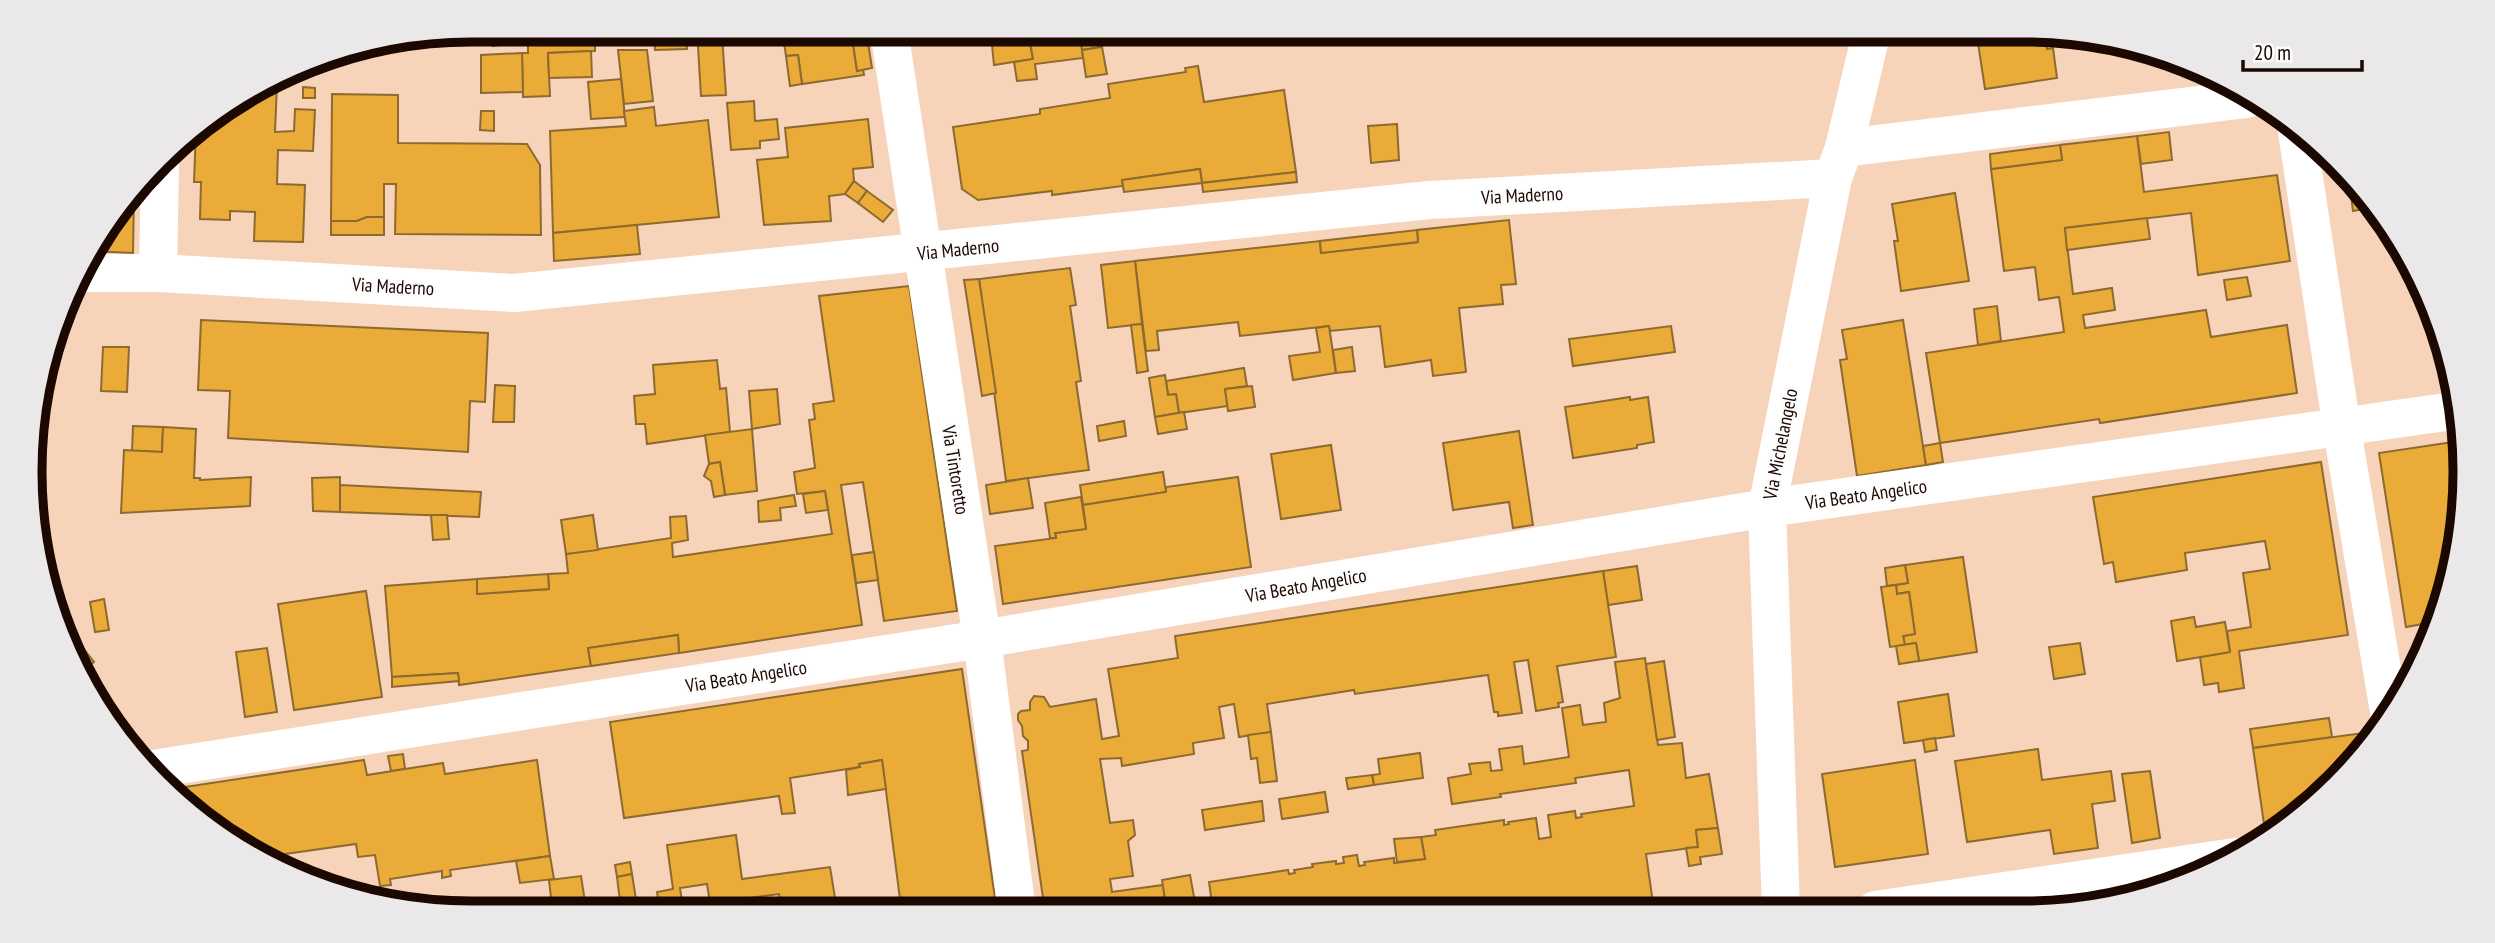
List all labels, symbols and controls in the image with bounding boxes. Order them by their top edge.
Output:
scale bar [2243,28,2362,72]
text: 20 m [2254,39,2291,66]
street label: Via Maderno [1479,181,1564,209]
street label: Via Maderno [915,233,1000,265]
street label: Via Maderno [350,272,435,300]
street label: Via Michelangelo [1757,386,1803,503]
street label: Via Tintoretto [937,423,975,516]
street label: Via Beato Angelico [1803,474,1928,515]
street label: Via Beato Angelico [1243,563,1368,608]
street label: Via Beato Angelico [683,655,808,698]

